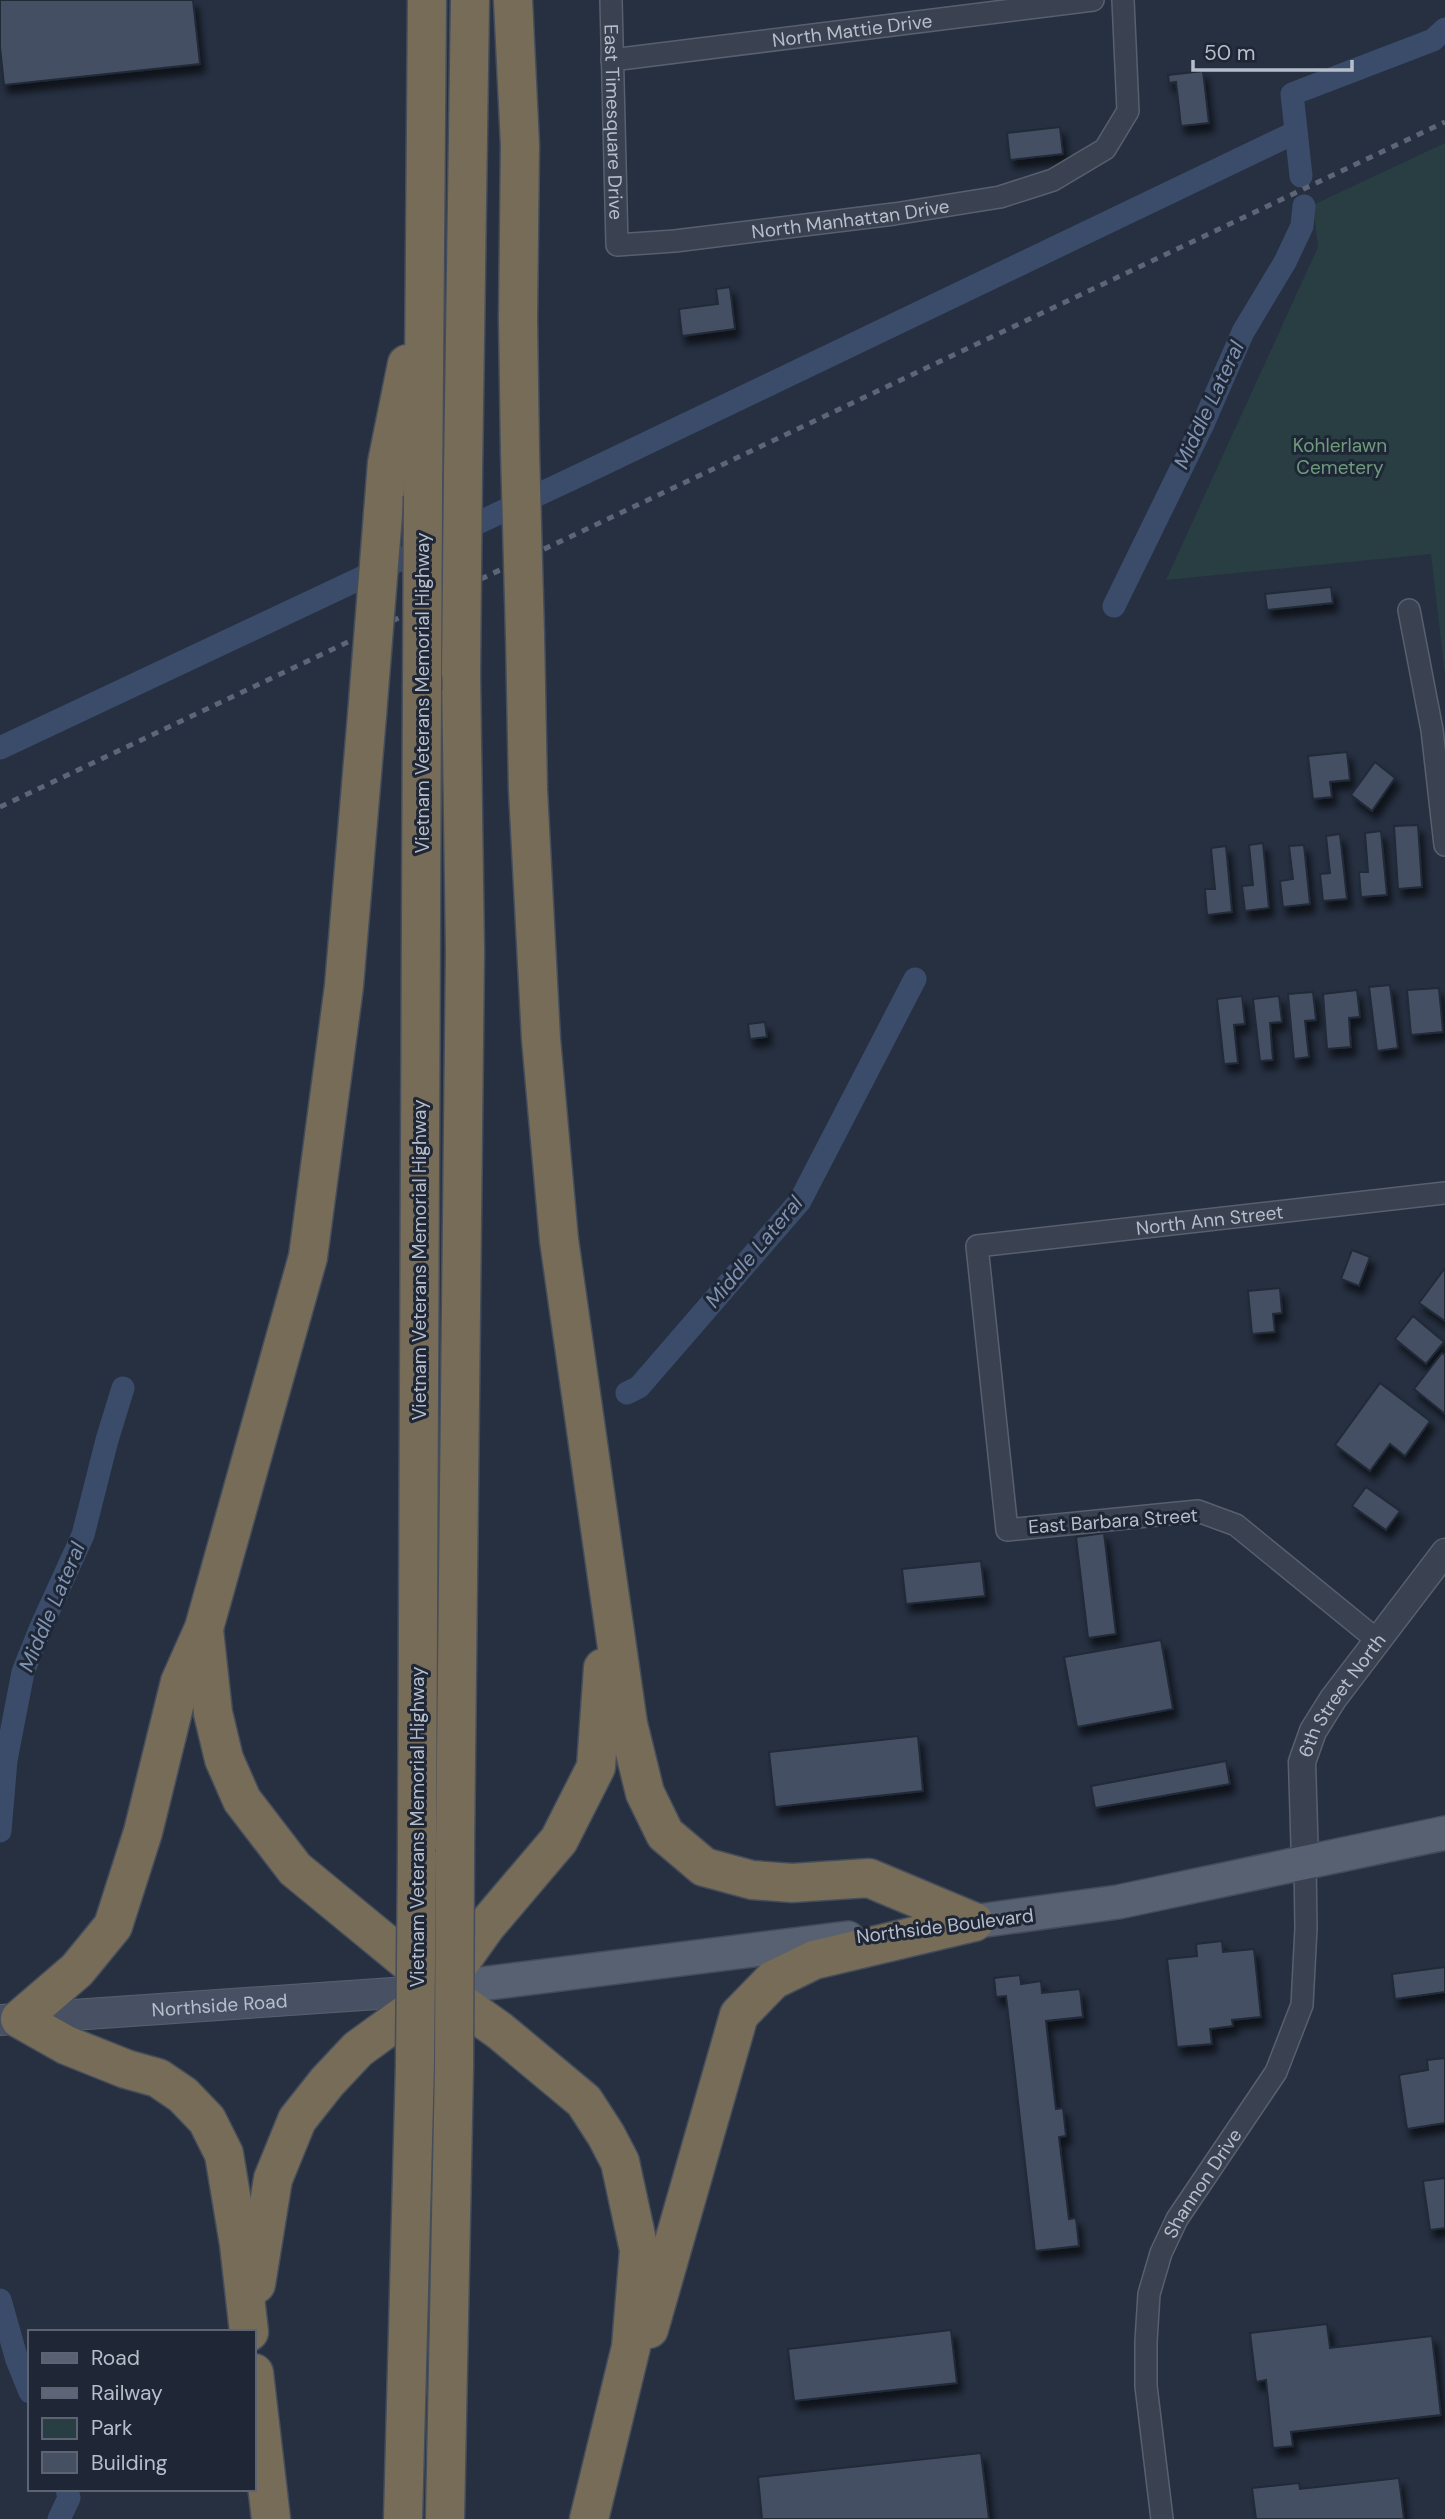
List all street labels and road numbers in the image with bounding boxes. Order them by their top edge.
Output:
street label: North Mattie Drive [771,8,934,52]
street label: East Timesquare Drive [599,24,629,220]
street label: North Manhattan Drive [750,193,951,244]
street label: Vietnam Veterans Memorial Highway [410,532,435,854]
street label: Vietnam Veterans Memorial Highway [407,1099,432,1421]
street label: North Ann Street [1134,1199,1285,1240]
street label: East Barbara Street [1027,1503,1199,1539]
street label: 6th Street North [1292,1628,1391,1761]
street label: Vietnam Veterans Memorial Highway [405,1666,430,1988]
street label: Northside Boulevard [855,1903,1035,1949]
street label: Northside Road [151,1988,288,2022]
street label: Shannon Drive [1157,2123,1247,2242]

